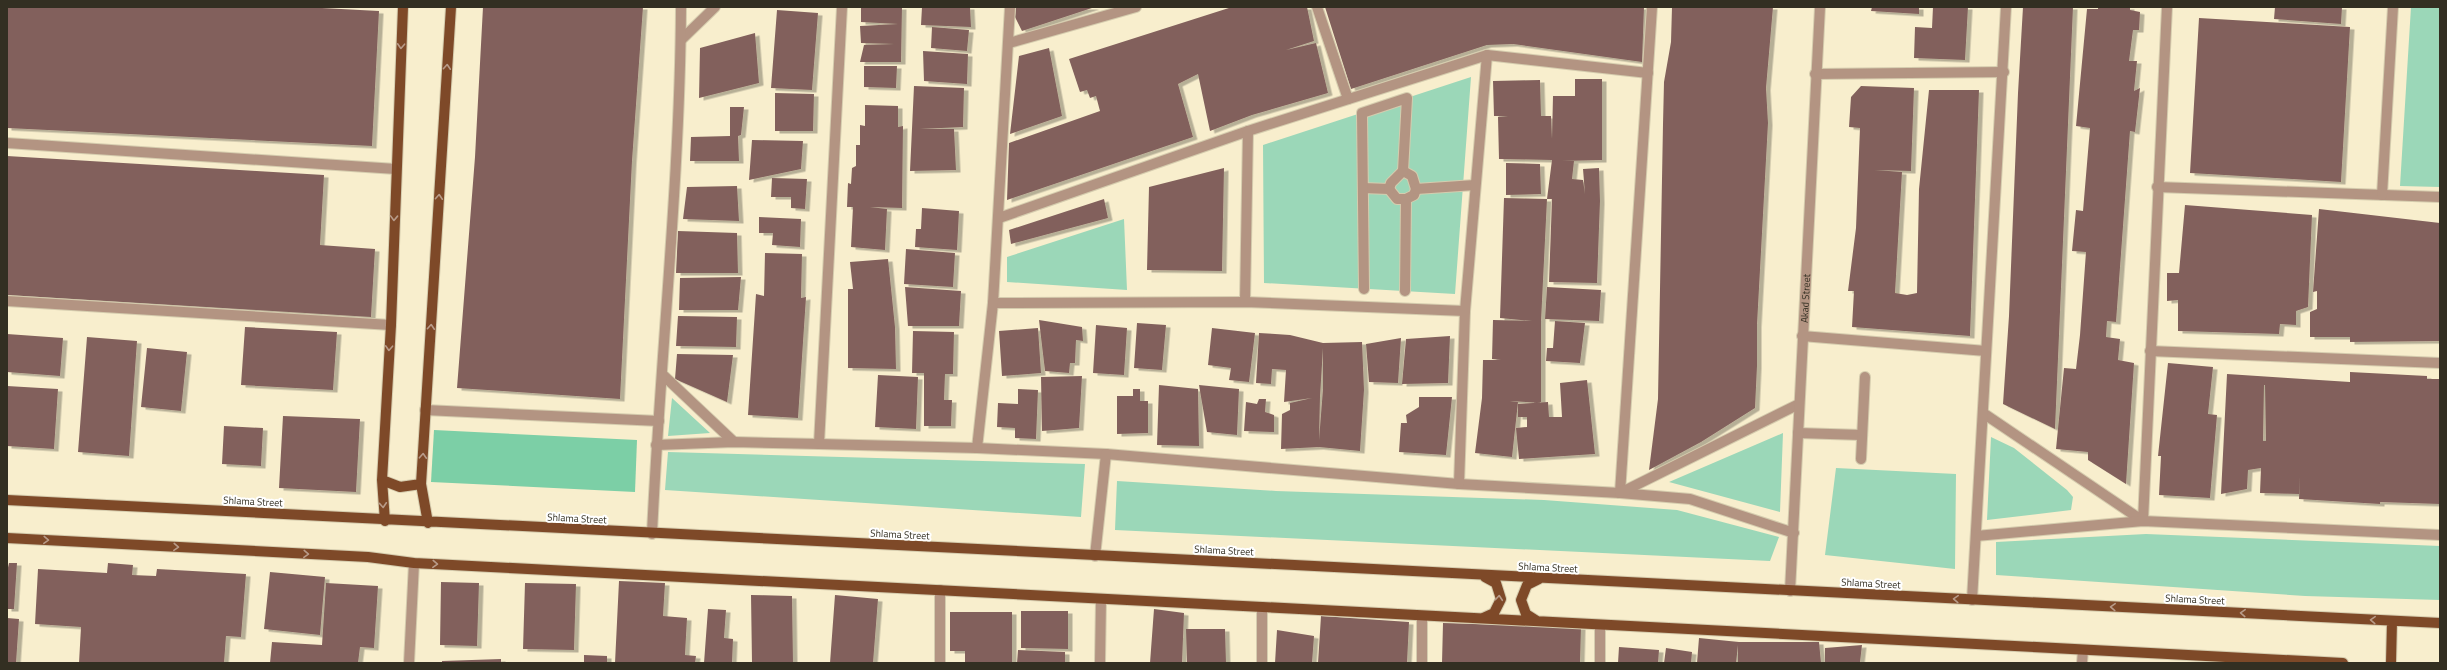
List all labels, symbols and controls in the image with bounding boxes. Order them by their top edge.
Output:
one-way arrow [397,43,406,49]
one-way arrow [443,64,452,70]
one-way arrow [435,194,443,200]
one-way arrow [390,215,398,221]
street label: Akad Street [1797,273,1814,323]
one-way arrow [426,324,435,330]
one-way arrow [385,345,394,351]
one-way arrow [418,453,427,459]
street label: Shlama Street [223,492,284,511]
one-way arrow [379,502,388,508]
street label: Shlama Street [547,509,608,528]
street label: Shlama Street [870,525,931,544]
one-way arrow [43,536,49,544]
street label: Shlama Street [1194,541,1255,560]
one-way arrow [173,542,179,551]
one-way arrow [303,549,309,558]
street label: Shlama Street [1518,558,1579,577]
one-way arrow [432,560,438,569]
street label: Shlama Street [1841,574,1902,593]
street label: Shlama Street [2165,590,2226,609]
one-way arrow [1953,594,1959,603]
one-way arrow [1495,595,1504,601]
one-way arrow [2110,602,2116,611]
one-way arrow [2240,609,2246,618]
one-way arrow [2370,615,2376,624]

